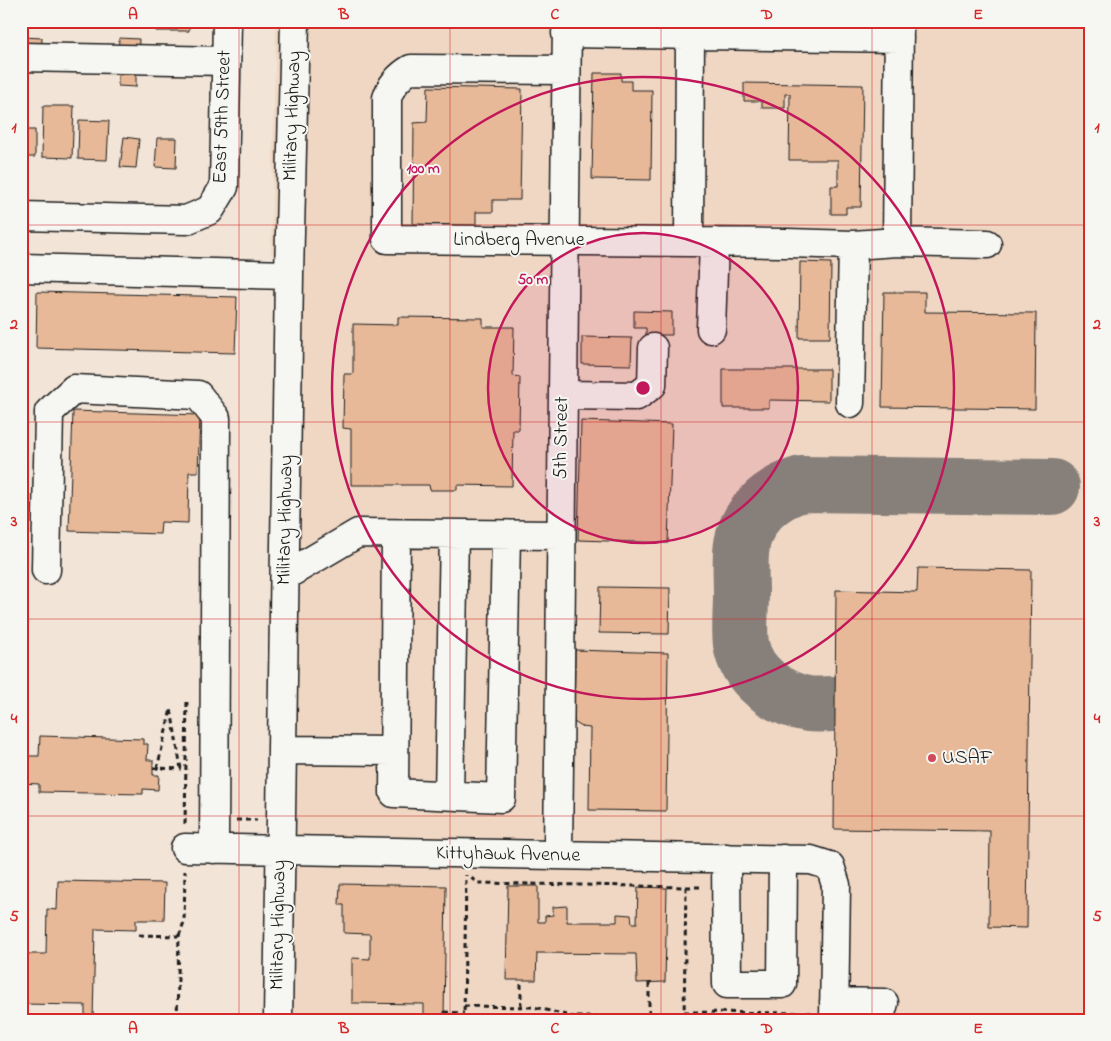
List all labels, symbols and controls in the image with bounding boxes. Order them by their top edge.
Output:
text: A [128,3,138,27]
text: B [338,3,350,27]
text: C [551,3,560,27]
text: D [760,3,773,27]
text: E [973,3,983,27]
street label: East 59th Street [206,49,240,184]
street label: Military Highway [276,50,311,182]
text: 1 [11,116,17,140]
text: 1 [1094,116,1100,140]
text: 100 m [406,158,440,180]
street label: Lindberg Avenue [453,226,585,256]
text: 50 m [518,269,549,291]
text: 2 [9,313,18,337]
text: 2 [1092,313,1101,337]
centre of rings [634,379,652,397]
street label: 5th Street [547,396,577,480]
street label: Military Highway [270,455,303,586]
text: 3 [10,510,18,534]
text: 3 [1093,510,1101,534]
text: 4 [10,707,18,731]
text: 4 [1093,707,1101,731]
place label: USAF [942,744,993,773]
marker: USAF [926,752,938,764]
street label: Kittyhawk Avenue [436,839,580,871]
street label: Military Highway [263,860,296,991]
text: 5 [9,905,19,929]
text: 5 [1092,905,1102,929]
text: A [128,1017,138,1041]
text: B [338,1017,350,1041]
text: C [551,1017,560,1041]
text: D [760,1017,773,1041]
text: E [973,1017,983,1041]

